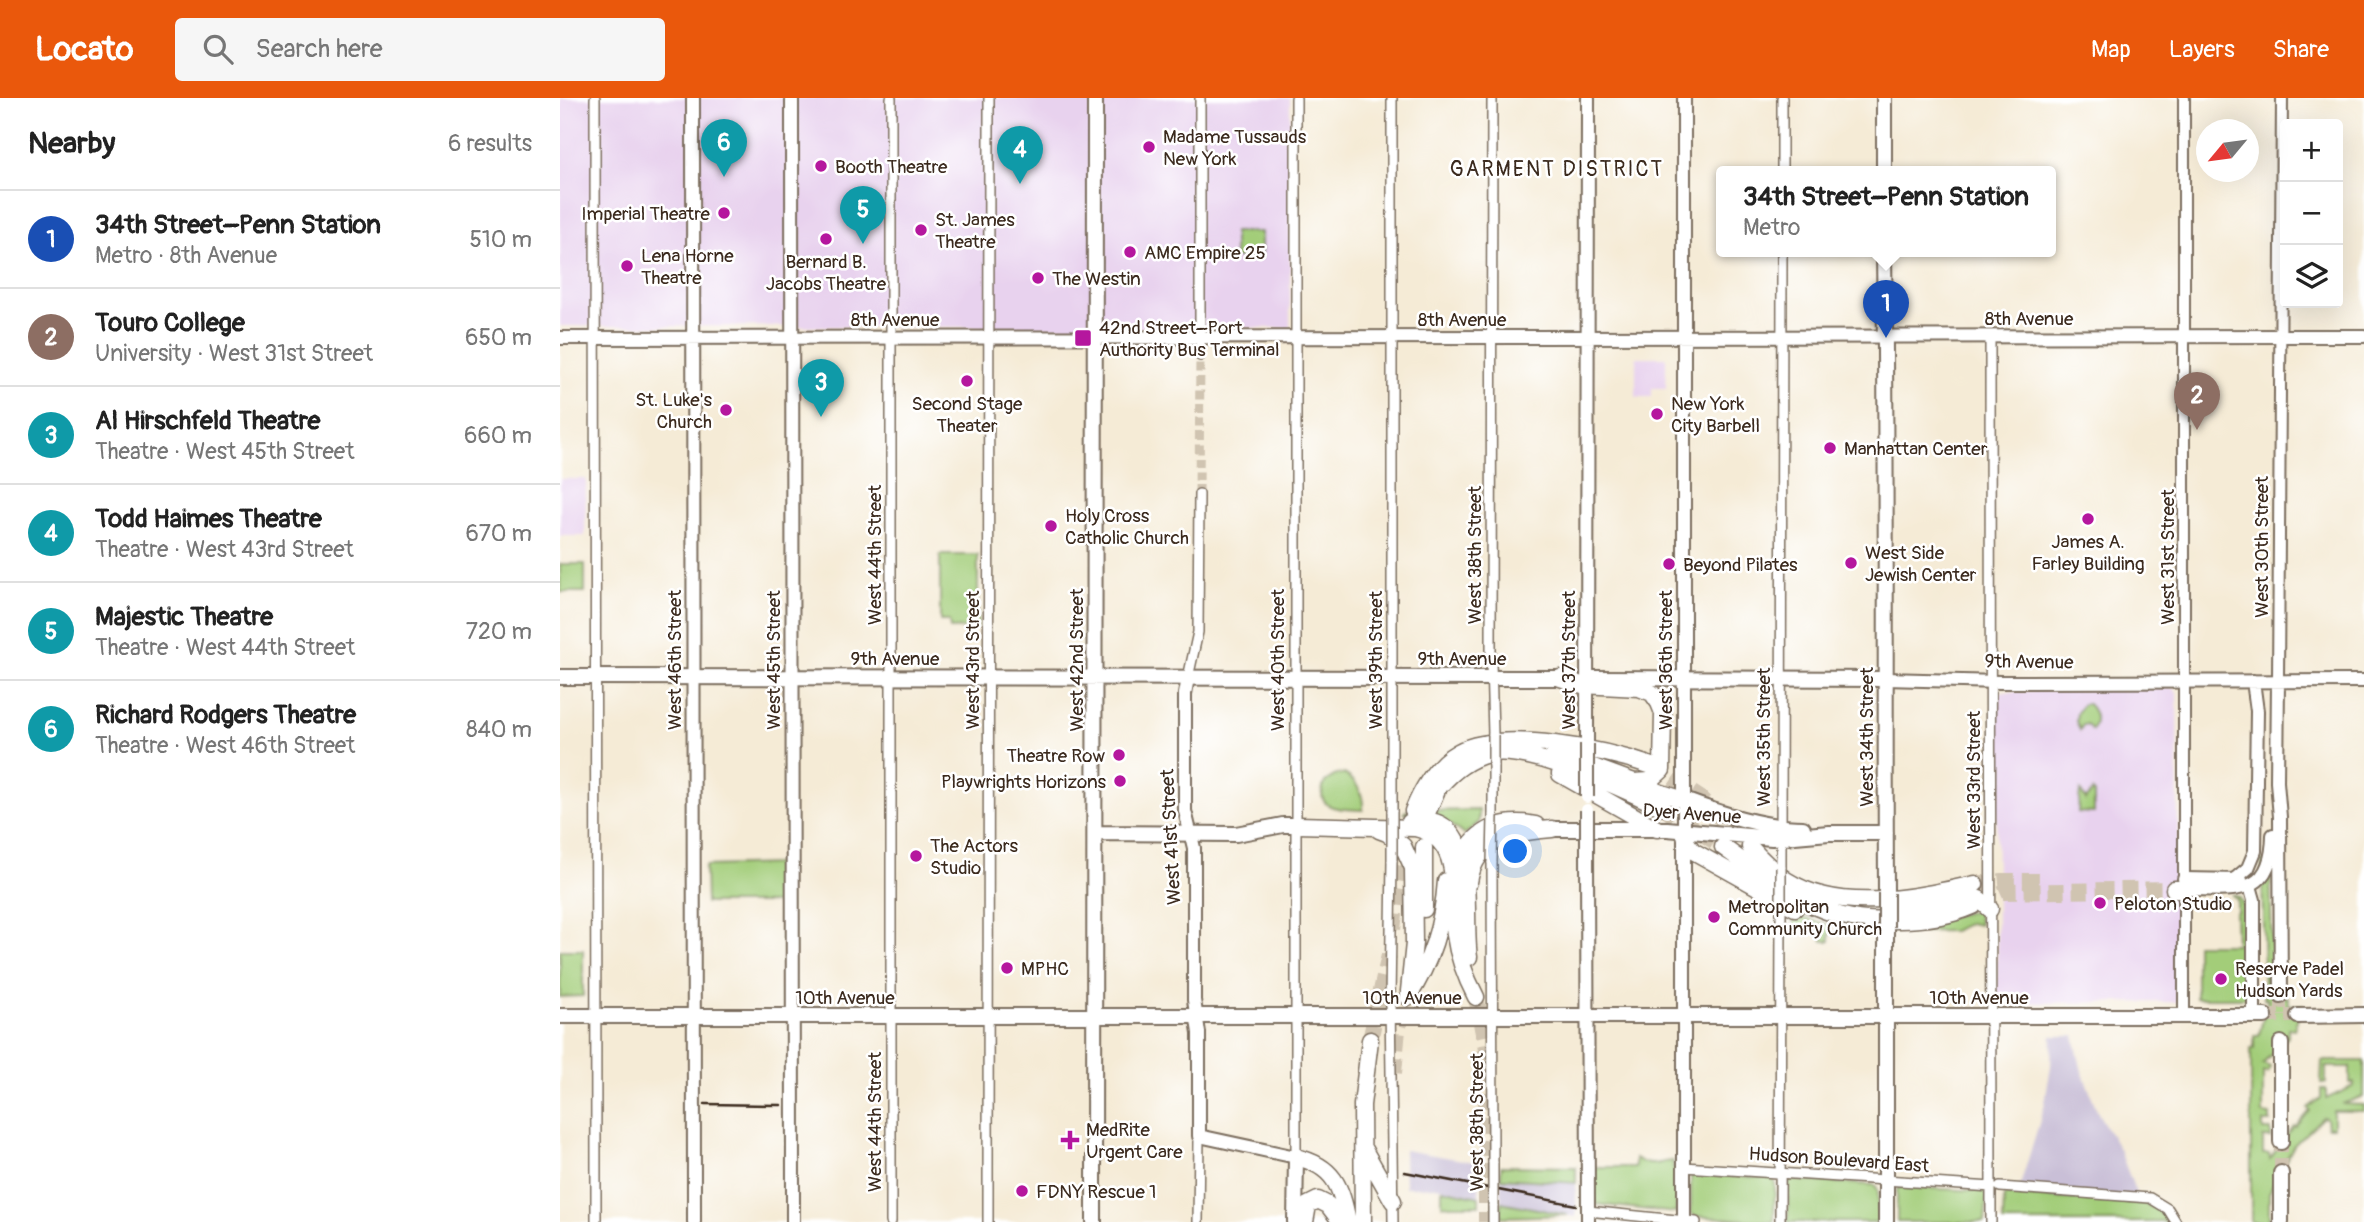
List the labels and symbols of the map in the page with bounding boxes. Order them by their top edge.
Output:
pin: 6 [701,119,747,177]
north arrow [2196,119,2259,182]
place label: Madame Tussauds New York [1163,125,1307,171]
pin: 4 [997,126,1043,184]
marker: Madame Tussauds New York [1141,139,1157,155]
place label: Booth Theatre [835,155,948,179]
district label: GARMENT DISTRICT [1450,156,1664,183]
marker: Booth Theatre [813,158,829,174]
pin: 5 [840,186,886,244]
place label: Imperial Theatre [581,202,711,226]
marker: Imperial Theatre [716,205,732,221]
place label: St. James Theatre [935,208,1015,254]
marker: St. James Theatre [913,222,929,238]
marker: Bernard B. Jacobs Theatre [818,231,834,247]
place label: AMC Empire 25 [1144,241,1266,265]
place label: Lena Horne Theatre [641,244,734,290]
marker: AMC Empire 25 [1122,244,1138,260]
place label: Bernard B. Jacobs Theatre [766,250,887,296]
marker: Lena Horne Theatre [619,258,635,274]
place label: The Westin [1052,267,1141,291]
marker: The Westin [1030,270,1046,286]
pin: 1 [1863,280,1909,338]
street label: 8th Avenue [1985,307,2074,331]
street label: 8th Avenue [851,308,940,332]
street label: 8th Avenue [1418,308,1507,332]
place label: 42nd Street–Port Authority Bus Terminal [1099,316,1280,362]
marker: 42nd Street–Port Authority Bus Terminal [1073,328,1093,348]
pin: 3 [798,359,844,417]
pin: 2 [2174,372,2220,430]
marker: Second Stage Theater [959,373,975,389]
place label: St. Luke's Church [635,388,712,434]
place label: Second Stage Theater [912,392,1023,438]
place label: New York City Barbell [1671,392,1760,438]
marker: St. Luke's Church [718,402,734,418]
marker: New York City Barbell [1649,406,1665,422]
place label: Manhattan Center [1844,437,1988,461]
marker: Manhattan Center [1822,440,1838,456]
street label: West 30th Street [2250,476,2274,618]
street label: West 44th Street [863,485,887,625]
street label: West 38th Street [1463,486,1487,624]
street label: West 31st Street [2156,489,2180,625]
place label: Holy Cross Catholic Church [1065,504,1189,550]
marker: James A. Farley Building [2080,511,2096,527]
marker: Holy Cross Catholic Church [1043,518,1059,534]
place label: James A. Farley Building [2031,530,2145,576]
place label: West Side Jewish Center [1865,541,1977,587]
place label: Beyond Pilates [1683,553,1798,577]
marker: West Side Jewish Center [1843,555,1859,571]
marker: Beyond Pilates [1661,556,1677,572]
street label: West 42nd Street [1065,588,1089,732]
street label: West 40th Street [1266,589,1290,731]
street label: West 46th Street [663,590,687,730]
street label: West 45th Street [762,590,786,730]
street label: West 43rd Street [961,590,985,729]
street label: West 39th Street [1364,590,1388,729]
street label: West 37th Street [1557,590,1581,729]
street label: West 36th Street [1654,590,1678,730]
street label: 9th Avenue [851,647,940,671]
street label: 9th Avenue [1418,647,1507,671]
street label: 9th Avenue [1984,649,2074,675]
street label: West 35th Street [1752,667,1776,807]
street label: West 34th Street [1855,667,1879,807]
street label: West 33rd Street [1962,710,1986,849]
place label: Theatre Row [1007,744,1105,768]
marker: Theatre Row [1111,747,1127,763]
street label: West 41st Street [1155,768,1187,906]
place label: Playwrights Horizons [941,770,1106,794]
marker: Playwrights Horizons [1112,773,1128,789]
street label: Dyer Avenue [1642,799,1743,829]
place label: The Actors Studio [930,834,1019,880]
your location [1498,834,1532,868]
marker: The Actors Studio [908,848,924,864]
place label: Peloton Studio [2114,892,2232,916]
place label: Metropolitan Community Church [1728,895,1882,941]
marker: Peloton Studio [2092,895,2108,911]
marker: Metropolitan Community Church [1706,909,1722,925]
place label: MPHC [1021,957,1069,981]
place label: Reserve Padel Hudson Yards [2235,957,2344,1003]
marker: MPHC [999,960,1015,976]
marker: Reserve Padel Hudson Yards [2213,971,2229,987]
street label: 10th Avenue [795,986,895,1010]
street label: 10th Avenue [1362,986,1462,1010]
street label: 10th Avenue [1929,986,2029,1010]
street label: West 44th Street [863,1052,887,1192]
street label: West 38th Street [1465,1053,1489,1191]
place label: MedRite Urgent Care [1086,1118,1183,1164]
marker: MedRite Urgent Care [1060,1130,1080,1150]
street label: Hudson Boulevard East [1748,1142,1930,1178]
place label: FDNY Rescue 1 [1036,1180,1156,1204]
marker: FDNY Rescue 1 [1014,1183,1030,1199]

